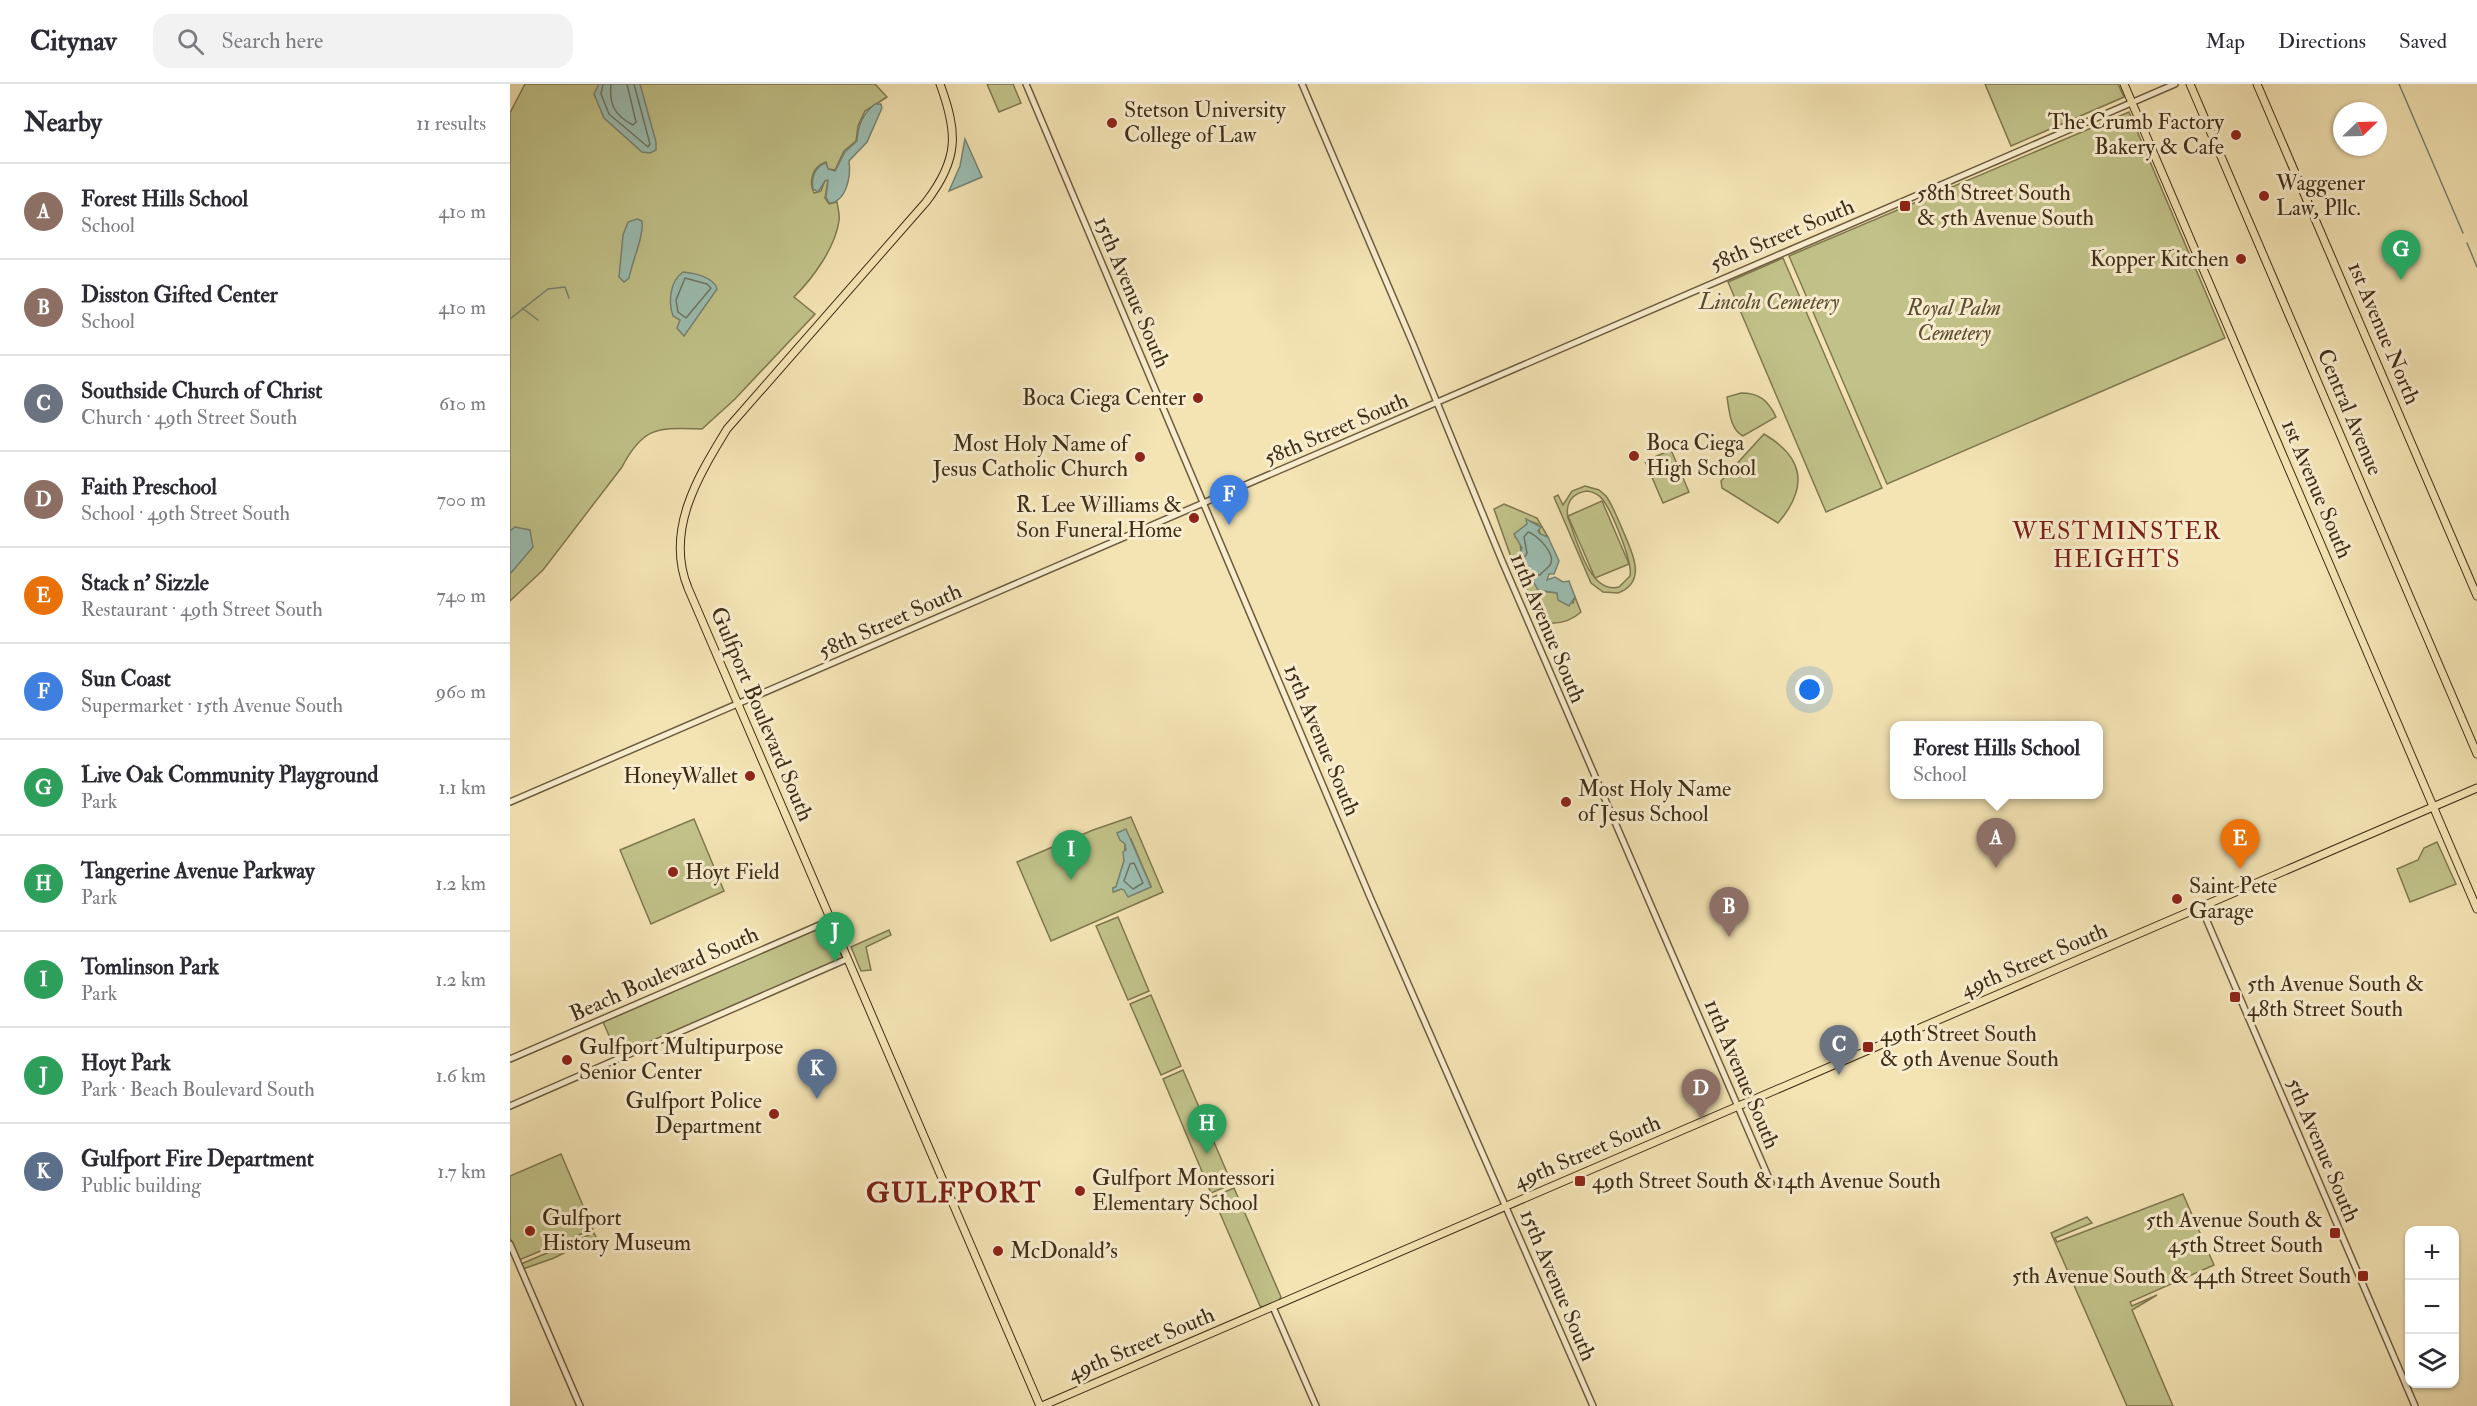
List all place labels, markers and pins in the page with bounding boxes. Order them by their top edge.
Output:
place label: Stetson University College of Law [1124,96,1286,149]
place label: The Crumb Factory Bakery & Cafe [2048,108,2224,161]
marker: Stetson University College of Law [1105,116,1119,130]
marker: The Crumb Factory Bakery & Cafe [2229,128,2243,142]
place label: Waggener Law, Pllc. [2275,169,2366,222]
place label: 58th Street South & 5th Avenue South [1917,179,2095,232]
marker: Waggener Law, Pllc. [2257,189,2271,203]
marker: 58th Street South & 5th Avenue South [1898,199,1912,213]
pin: G [2382,230,2420,280]
place label: Kopper Kitchen [2090,245,2229,274]
marker: Kopper Kitchen [2234,252,2248,266]
place label: Boca Ciega Center [1022,384,1187,412]
marker: Boca Ciega Center [1191,391,1205,405]
place label: Boca Ciega High School [1646,429,1757,482]
place label: Most Holy Name of Jesus Catholic Church [932,430,1131,483]
marker: Boca Ciega High School [1627,449,1641,463]
marker: Most Holy Name of Jesus Catholic Church [1133,450,1147,464]
pin: F [1210,476,1248,525]
place label: R. Lee Williams & Son Funeral Home [1016,491,1182,544]
marker: R. Lee Williams & Son Funeral Home [1187,511,1201,525]
place label: HoneyWallet [623,762,738,790]
marker: HoneyWallet [743,769,757,783]
place label: Most Holy Name of Jesus School [1578,775,1731,828]
marker: Most Holy Name of Jesus School [1559,795,1573,809]
pin: A [1976,818,2016,868]
pin: E [2220,820,2260,869]
pin: I [1052,830,1090,880]
place label: Hoyt Field [685,858,780,886]
marker: Hoyt Field [666,865,680,879]
place label: Saint Pete Garage [2189,872,2277,925]
pin: B [1710,888,1748,937]
marker: Saint Pete Garage [2170,892,2184,906]
pin: J [816,912,854,962]
place label: 5th Avenue South & 48th Street South [2247,970,2424,1023]
marker: 5th Avenue South & 48th Street South [2228,990,2242,1004]
place label: 49th Street South & 9th Avenue South [1880,1020,2059,1073]
pin: C [1820,1026,1858,1075]
place label: Gulfport Multipurpose Senior Center [579,1033,783,1086]
marker: 49th Street South & 9th Avenue South [1861,1040,1875,1054]
pin: K [798,1050,836,1099]
marker: Gulfport Multipurpose Senior Center [560,1053,574,1067]
pin: D [1682,1070,1720,1119]
place label: Gulfport Police Department [625,1087,762,1141]
pin: H [1188,1104,1226,1154]
marker: Gulfport Police Department [767,1107,781,1121]
place label: Gulfport Montessori Elementary School [1092,1164,1275,1217]
place label: 49th Street South & 14th Avenue South [1592,1167,1941,1195]
marker: 49th Street South & 14th Avenue South [1573,1174,1587,1188]
marker: Gulfport Montessori Elementary School [1073,1184,1087,1198]
place label: Gulfport History Museum [542,1204,691,1257]
place label: 5th Avenue South & 45th Street South [2146,1206,2323,1259]
marker: Gulfport History Museum [523,1224,537,1238]
marker: 5th Avenue South & 45th Street South [2328,1226,2342,1240]
place label: McDonald's [1010,1237,1118,1265]
marker: McDonald's [991,1244,1005,1258]
place label: 5th Avenue South & 44th Street South [2012,1262,2351,1290]
marker: 5th Avenue South & 44th Street South [2356,1269,2370,1283]

